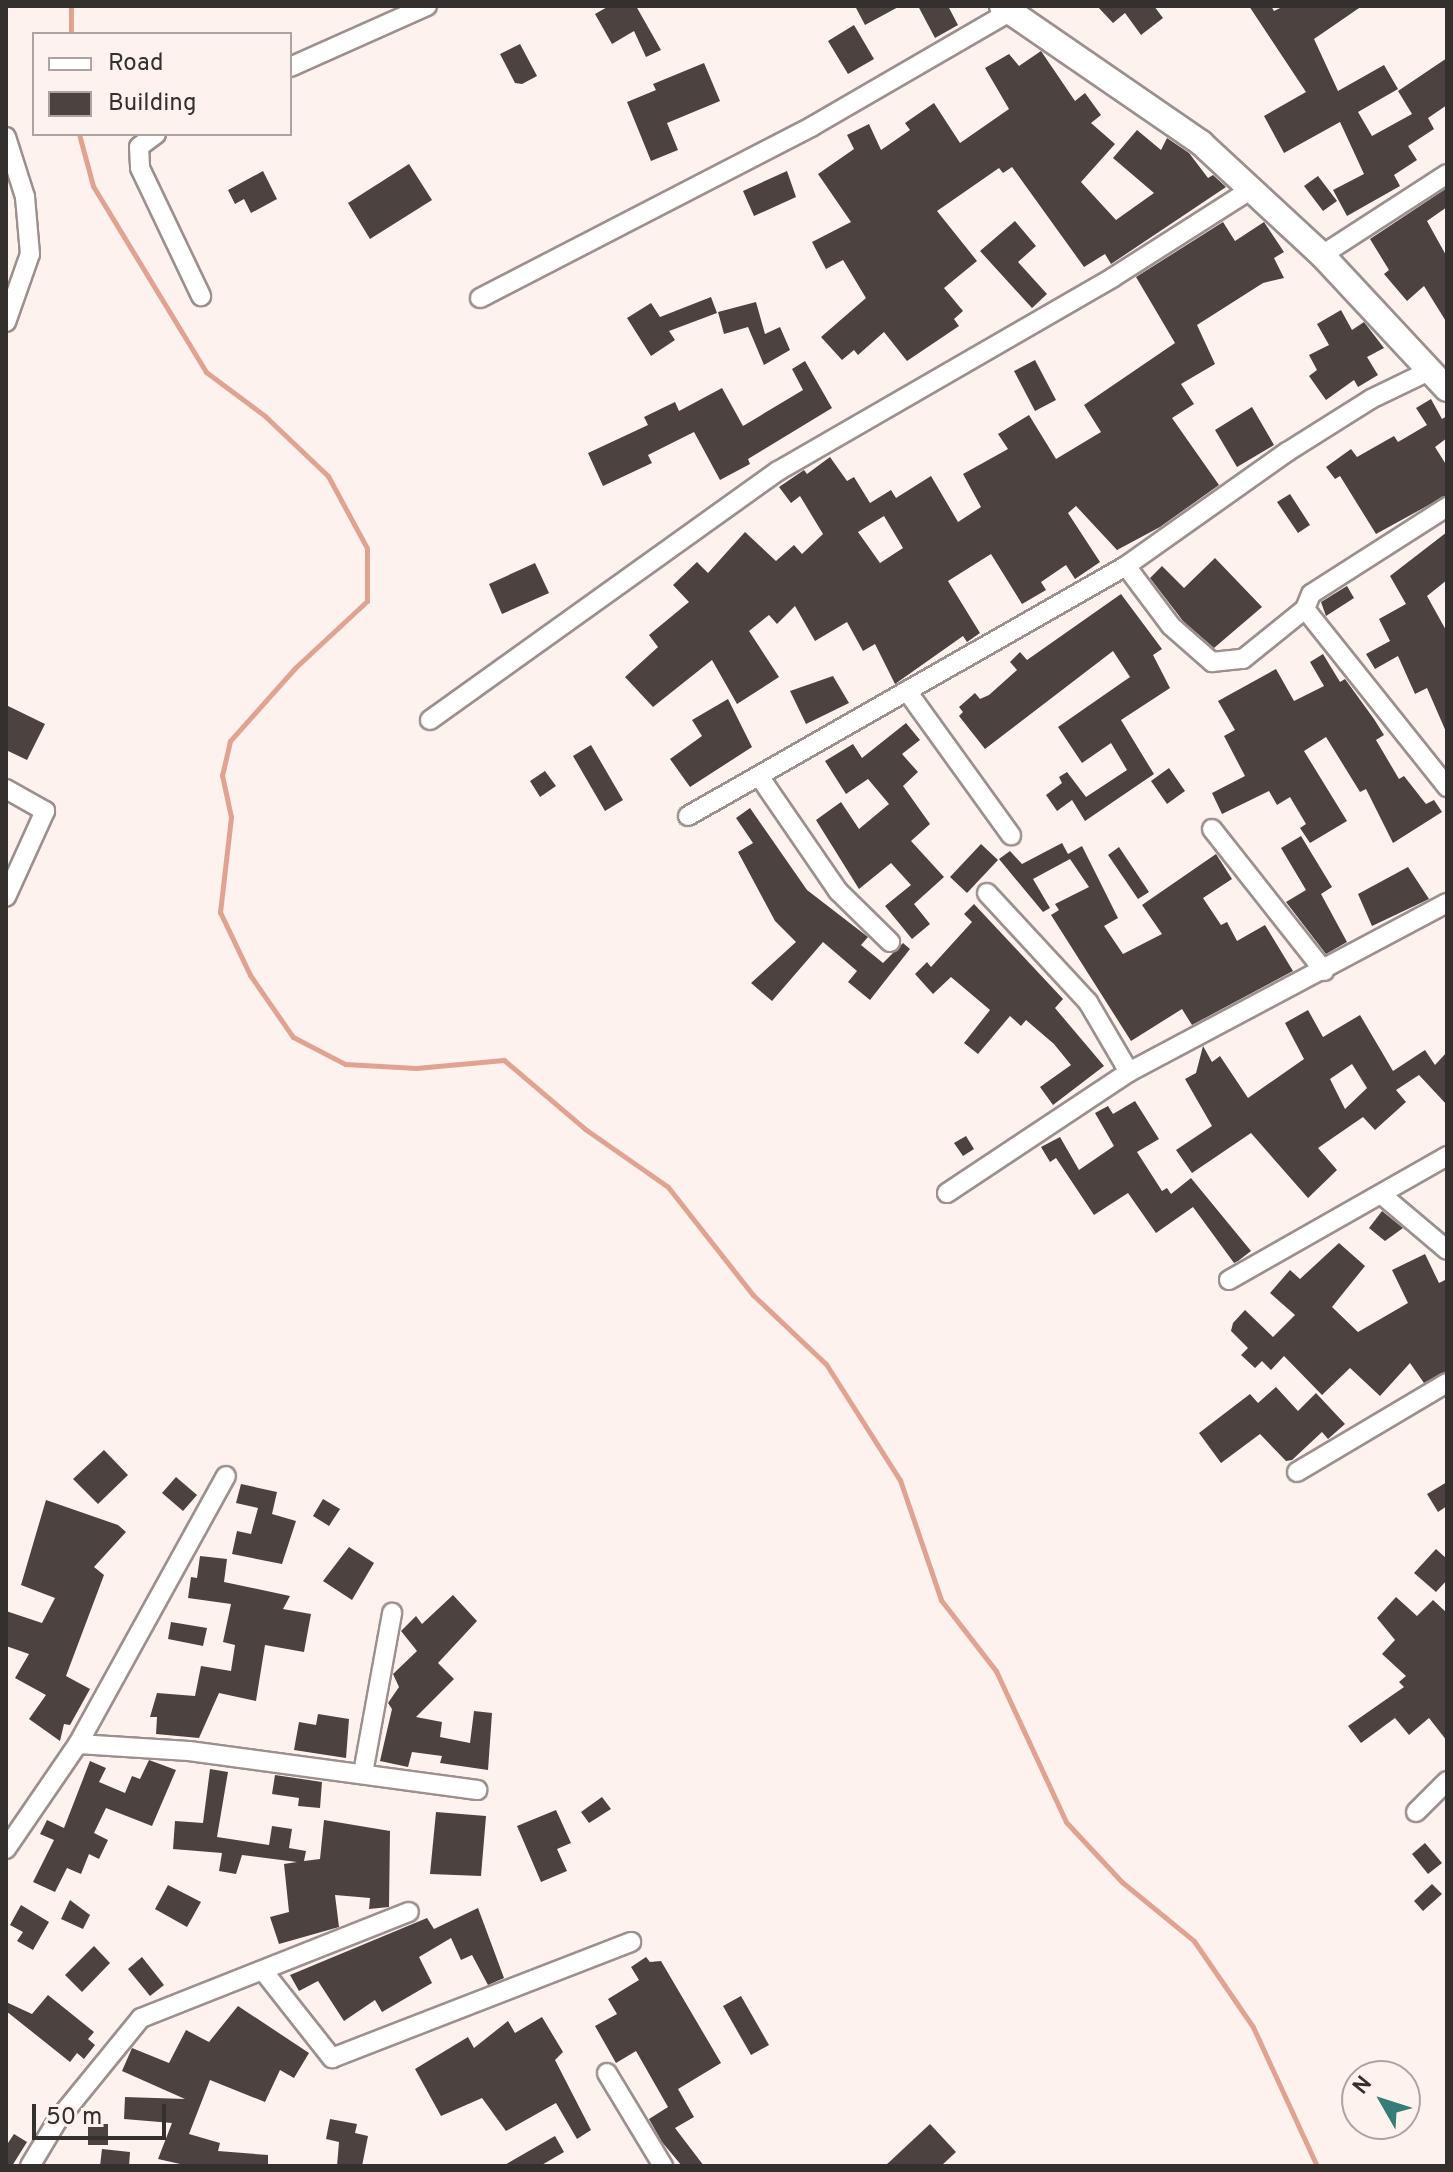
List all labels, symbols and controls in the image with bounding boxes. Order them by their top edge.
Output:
legend [32,32,292,136]
text: Road [108,49,164,79]
text: Building [108,89,197,119]
north arrow [1341,2060,1421,2140]
text: N [1348,2071,1379,2100]
scale bar [36,2088,170,2138]
text: 50 m [46,2103,102,2133]

